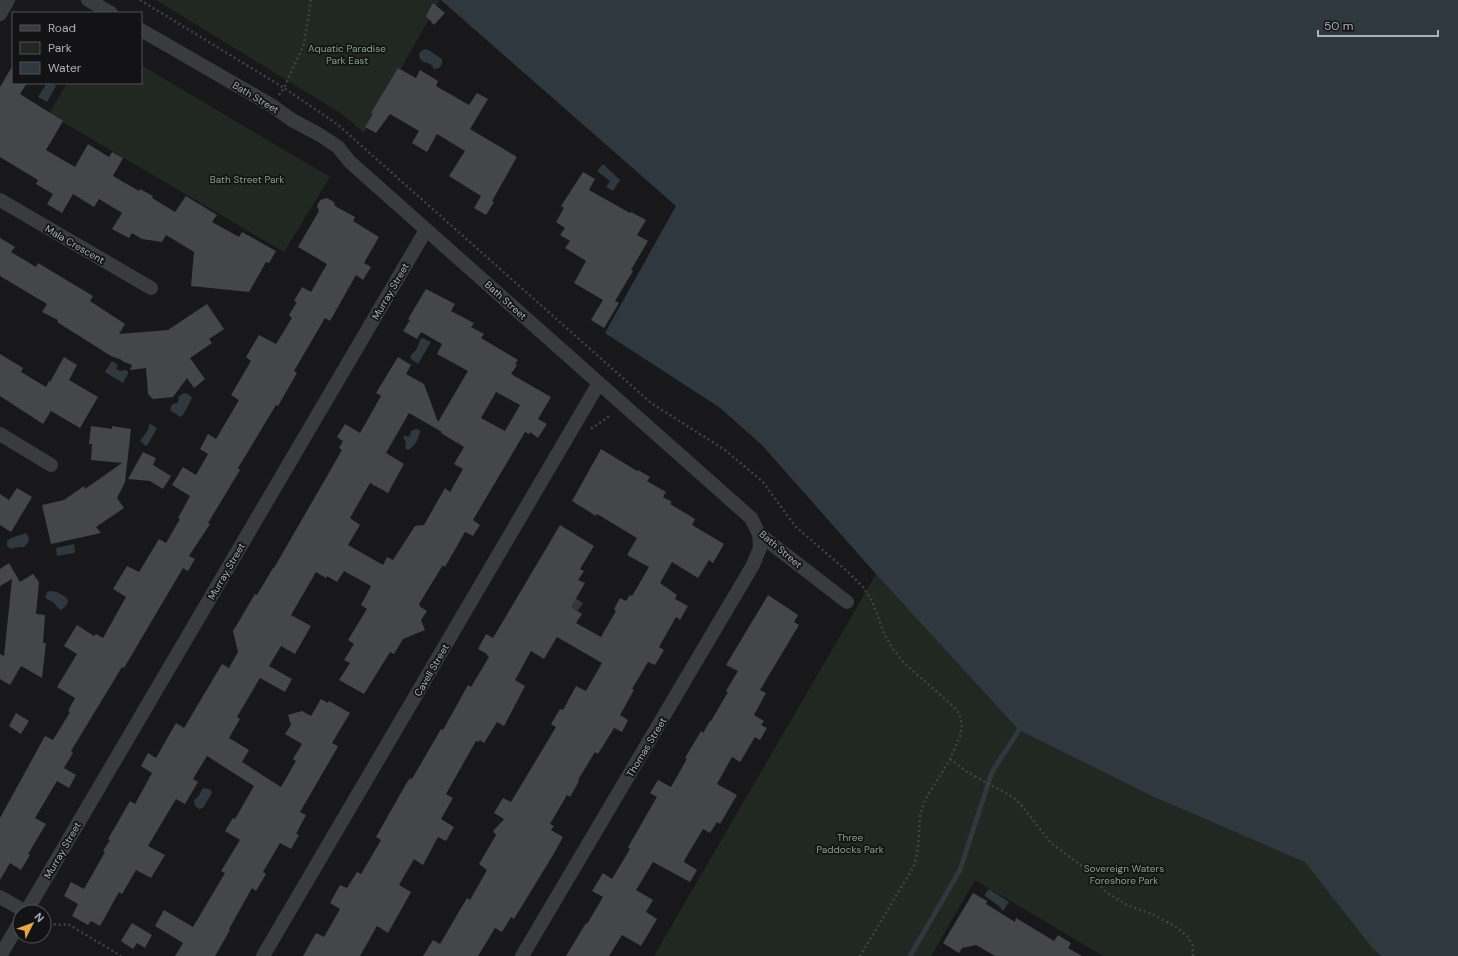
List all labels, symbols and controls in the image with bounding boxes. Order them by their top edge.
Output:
legend [12,12,142,84]
scale bar [1318,12,1438,38]
text: 50 m [1324,18,1353,34]
text: Road [48,20,76,36]
text: Park [48,40,72,56]
park label: Aquatic Paradise Park East [308,42,386,67]
text: Water [48,60,82,76]
street label: Bath Street [230,78,281,116]
park label: Bath Street Park [210,173,284,186]
street label: Mala Crescent [43,222,107,267]
street label: Murray Street [369,260,412,322]
street label: Bath Street [482,278,529,323]
street label: Bath Street [757,528,805,571]
street label: Murray Street [205,540,248,602]
street label: Cavell Street [411,642,452,699]
street label: Thomas Street [623,715,669,780]
street label: Murray Street [41,819,84,881]
park label: Three Paddocks Park [816,831,884,856]
park label: Sovereign Waters Foreshore Park [1084,862,1164,887]
north arrow [12,904,52,944]
text: N [32,910,47,925]

